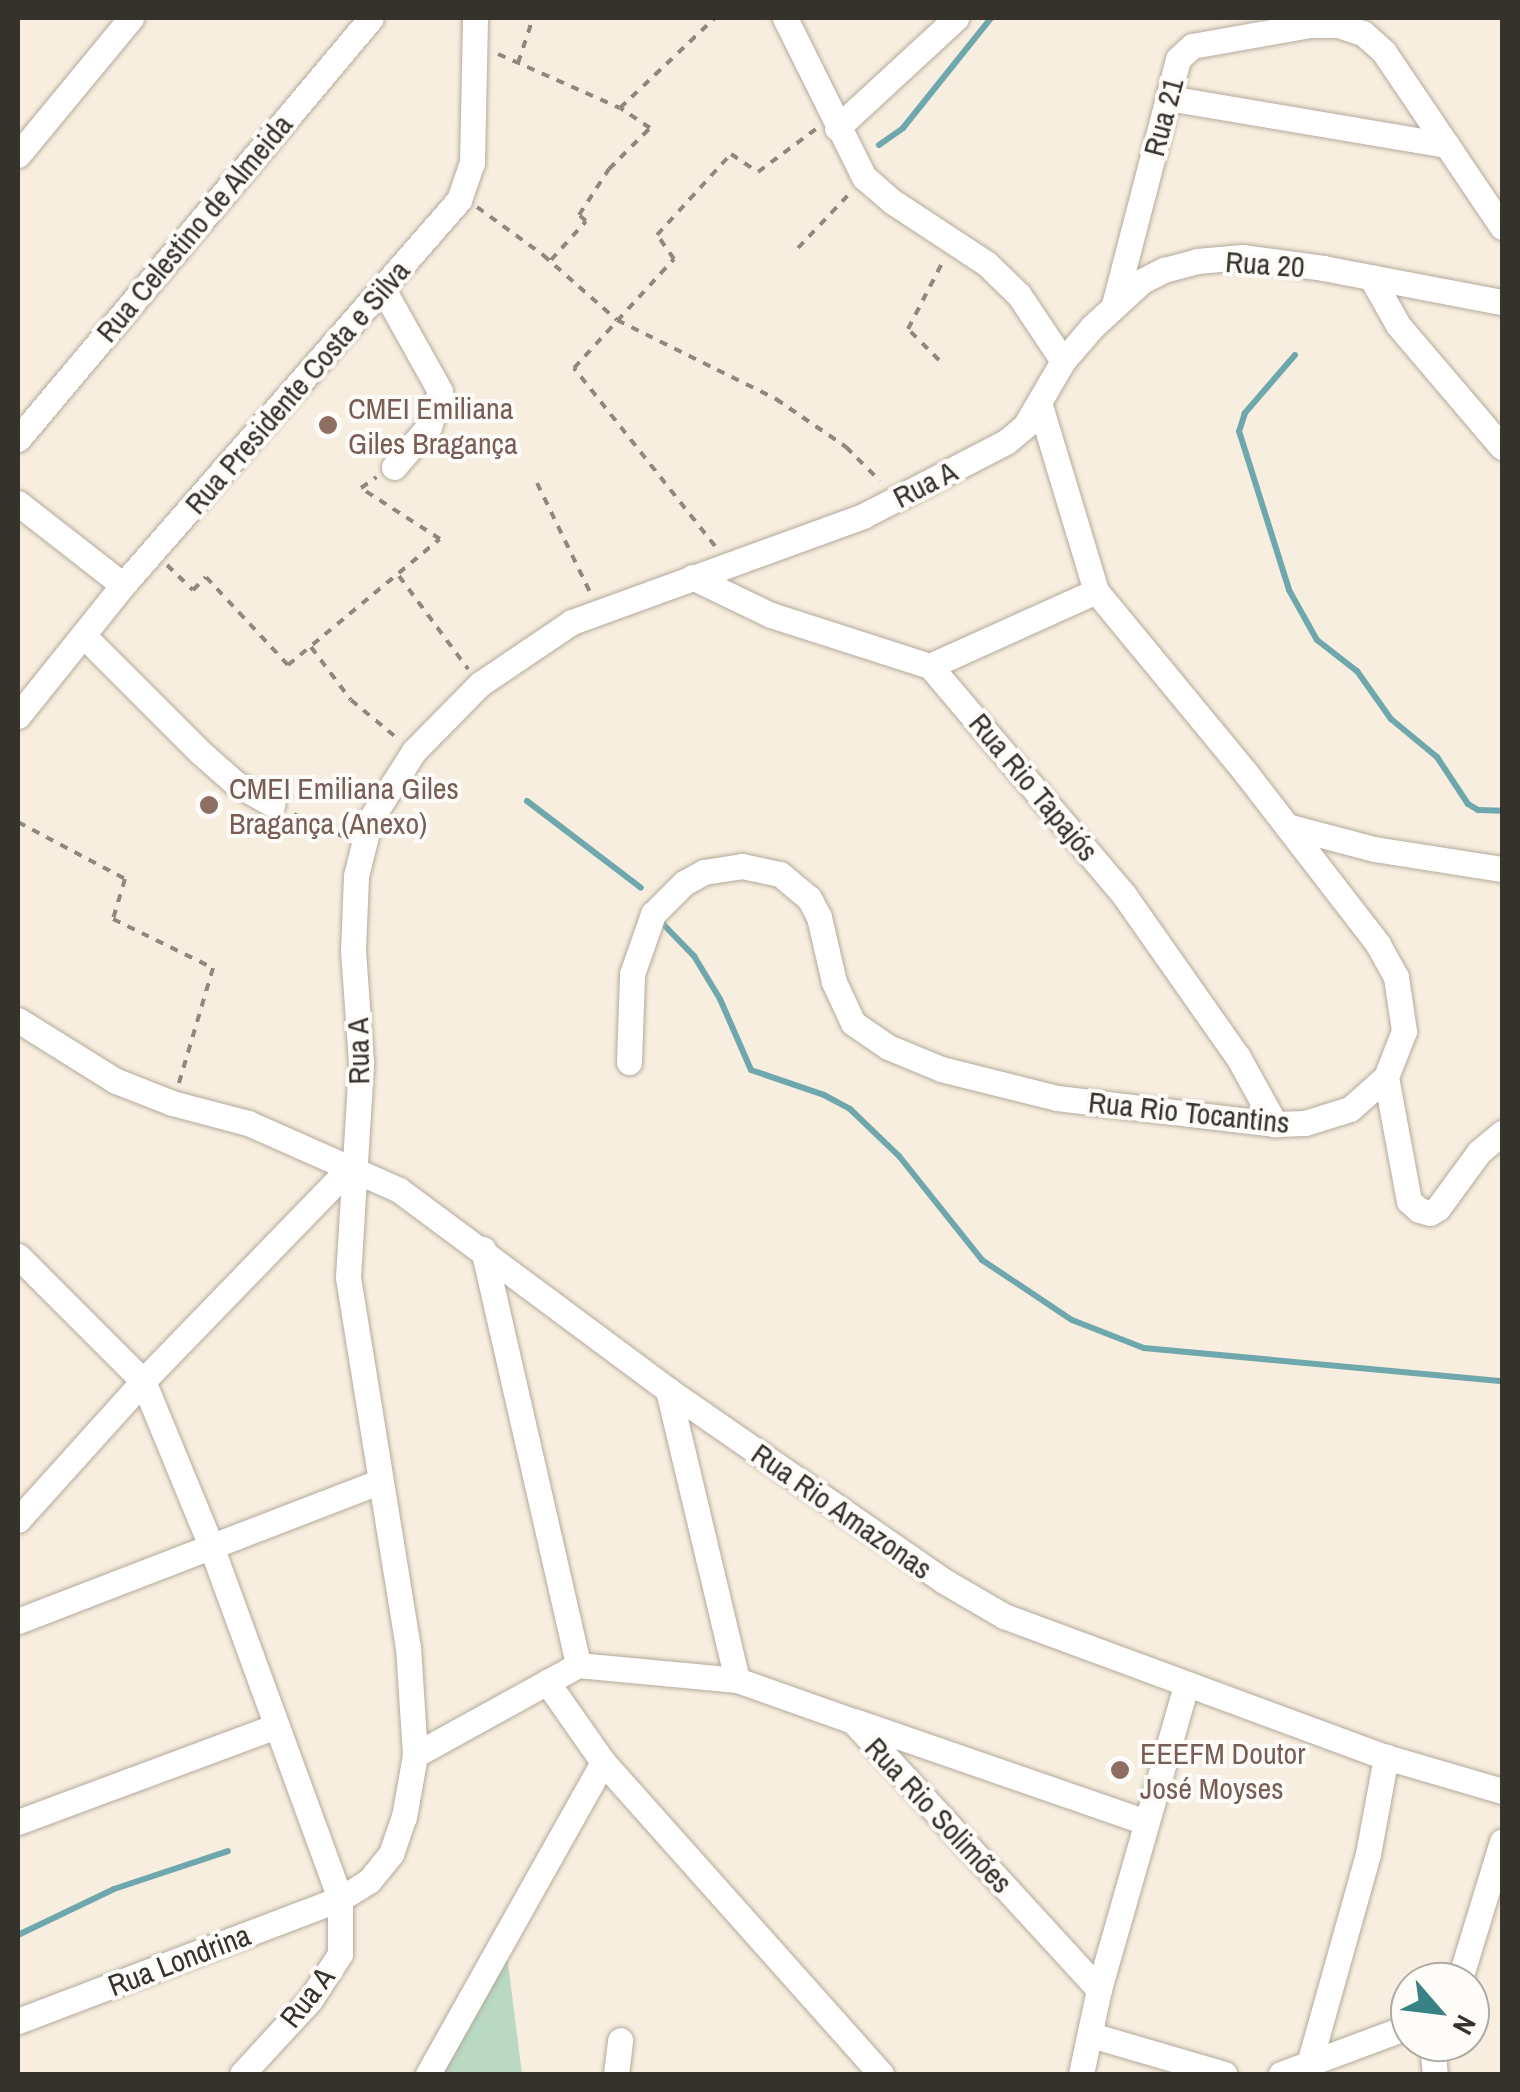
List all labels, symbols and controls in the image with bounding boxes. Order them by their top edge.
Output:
street label: Rua 21 [1135,74,1191,160]
street label: Rua Celestino de Almeida [88,106,300,350]
street label: Rua 20 [1224,243,1306,285]
street label: Rua Presidente Costa e Silva [177,253,417,521]
place label: CMEI Emiliana Giles Bragança [348,390,518,460]
marker: CMEI Emiliana Giles Bragança [317,414,339,436]
street label: Rua A [886,452,964,516]
street label: Rua Rio Tapajós [962,706,1106,868]
place label: CMEI Emiliana Giles Bragança (Anexo) [229,770,459,840]
marker: CMEI Emiliana Giles Bragança (Anexo) [198,794,220,816]
street label: Rua A [339,1017,377,1085]
street label: Rua Rio Tocantins [1086,1084,1292,1140]
street label: Rua Rio Amazonas [744,1435,940,1587]
street label: Rua Rio Solimões [858,1730,1020,1900]
place label: EEEFM Doutor José Moyses [1140,1735,1305,1806]
marker: EEEFM Doutor José Moyses [1109,1759,1131,1781]
street label: Rua Londrina [103,1916,255,2004]
street label: Rua A [272,1959,342,2035]
north arrow [1390,1962,1490,2062]
text: N [1444,2009,1485,2041]

